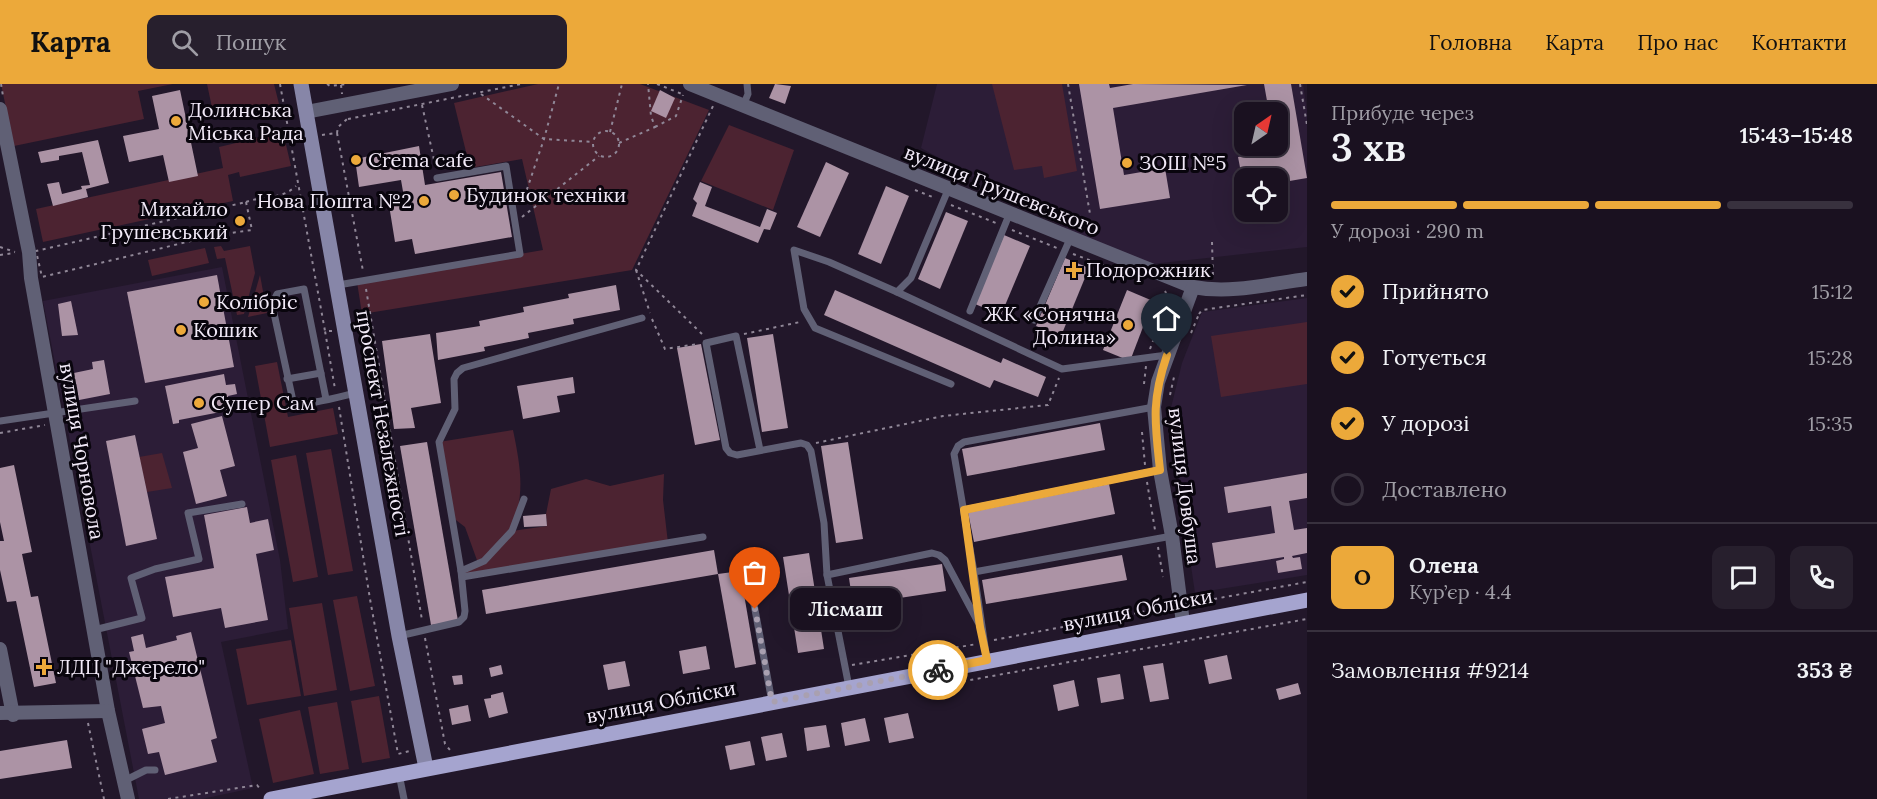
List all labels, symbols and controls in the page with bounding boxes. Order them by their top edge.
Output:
search box [147,15,567,69]
text: Карта [30,24,111,60]
icon: search [168,26,201,59]
text: Пошук [216,28,286,56]
text: Головна [1429,29,1512,56]
text: Карта [1545,29,1604,56]
text: Про нас [1637,29,1719,56]
text: Контакти [1752,29,1847,56]
place label: Долинська Міська Рада [188,97,304,145]
text: Прибуде через [1331,100,1474,125]
north arrow [1234,102,1288,156]
map controls [1234,102,1288,222]
marker: Долинська Міська Рада [169,114,183,128]
text: 15:43–15:48 [1740,121,1853,149]
text: 3 хв [1331,122,1406,172]
street label: вулиця Грушевського [901,139,1104,240]
place label: Crema cafe [368,147,473,172]
place label: ЗОШ №5 [1139,150,1226,175]
marker: Crema cafe [349,153,363,167]
marker: ЗОШ №5 [1120,156,1134,170]
button: locate [1234,168,1288,222]
place label: Будинок техніки [466,182,626,207]
place label: Нова Пошта №2 [257,188,412,213]
marker: Будинок техніки [447,188,461,202]
marker: Нова Пошта №2 [417,194,431,208]
place label: Михайло Грушевський [100,196,228,244]
marker: Михайло Грушевський [233,214,247,228]
text: У дорозі · 290 m [1331,218,1484,243]
place label: Подорожник [1086,257,1211,282]
marker: Подорожник [1067,263,1081,277]
icon: check [1331,275,1364,308]
text: Прийнято [1382,277,1489,305]
text: 15:12 [1812,279,1853,304]
place label: Колібріс [216,289,298,314]
pin [1141,293,1192,355]
marker: Колібріс [197,295,211,309]
place label: ЖК «Сонячна Долина» [984,301,1116,349]
icon: home [1150,302,1183,335]
street label: проспект Незалежності [351,308,416,538]
place label: Кошик [193,317,258,342]
marker: ЖК «Сонячна Долина» [1121,318,1135,332]
marker: Кошик [174,323,188,337]
icon: check [1331,341,1364,374]
text: Готується [1382,343,1487,371]
text: 15:28 [1808,345,1853,370]
street label: вулиця Чорновола [55,360,110,541]
place label: Супер Сам [211,390,315,415]
marker: Супер Сам [192,396,206,410]
street label: вулиця Довбуша [1163,406,1208,566]
icon: check [1331,407,1364,440]
text: У дорозі [1382,409,1469,437]
text: 15:35 [1808,411,1853,436]
text: Доставлено [1382,475,1507,503]
button: chat [1712,546,1775,609]
button: phone [1790,546,1853,609]
pin [729,547,780,609]
text: Олена [1409,551,1479,579]
icon: bag [738,556,771,589]
text: О [1354,563,1371,591]
text: Кур’єр · 4.4 [1409,579,1512,604]
street label: вулиця Обліски [1061,583,1215,636]
callout: Лісмаш [791,588,902,630]
text: Лісмаш [808,596,883,621]
courier [908,640,968,700]
place label: ЛДЦ "Джерело" [57,654,205,679]
icon: bike [922,654,955,687]
text: Замовлення #9214 [1331,656,1529,684]
text: 353 ₴ [1797,656,1853,684]
marker: ЛДЦ "Джерело" [35,658,53,676]
street label: вулиця Обліски [584,675,738,728]

